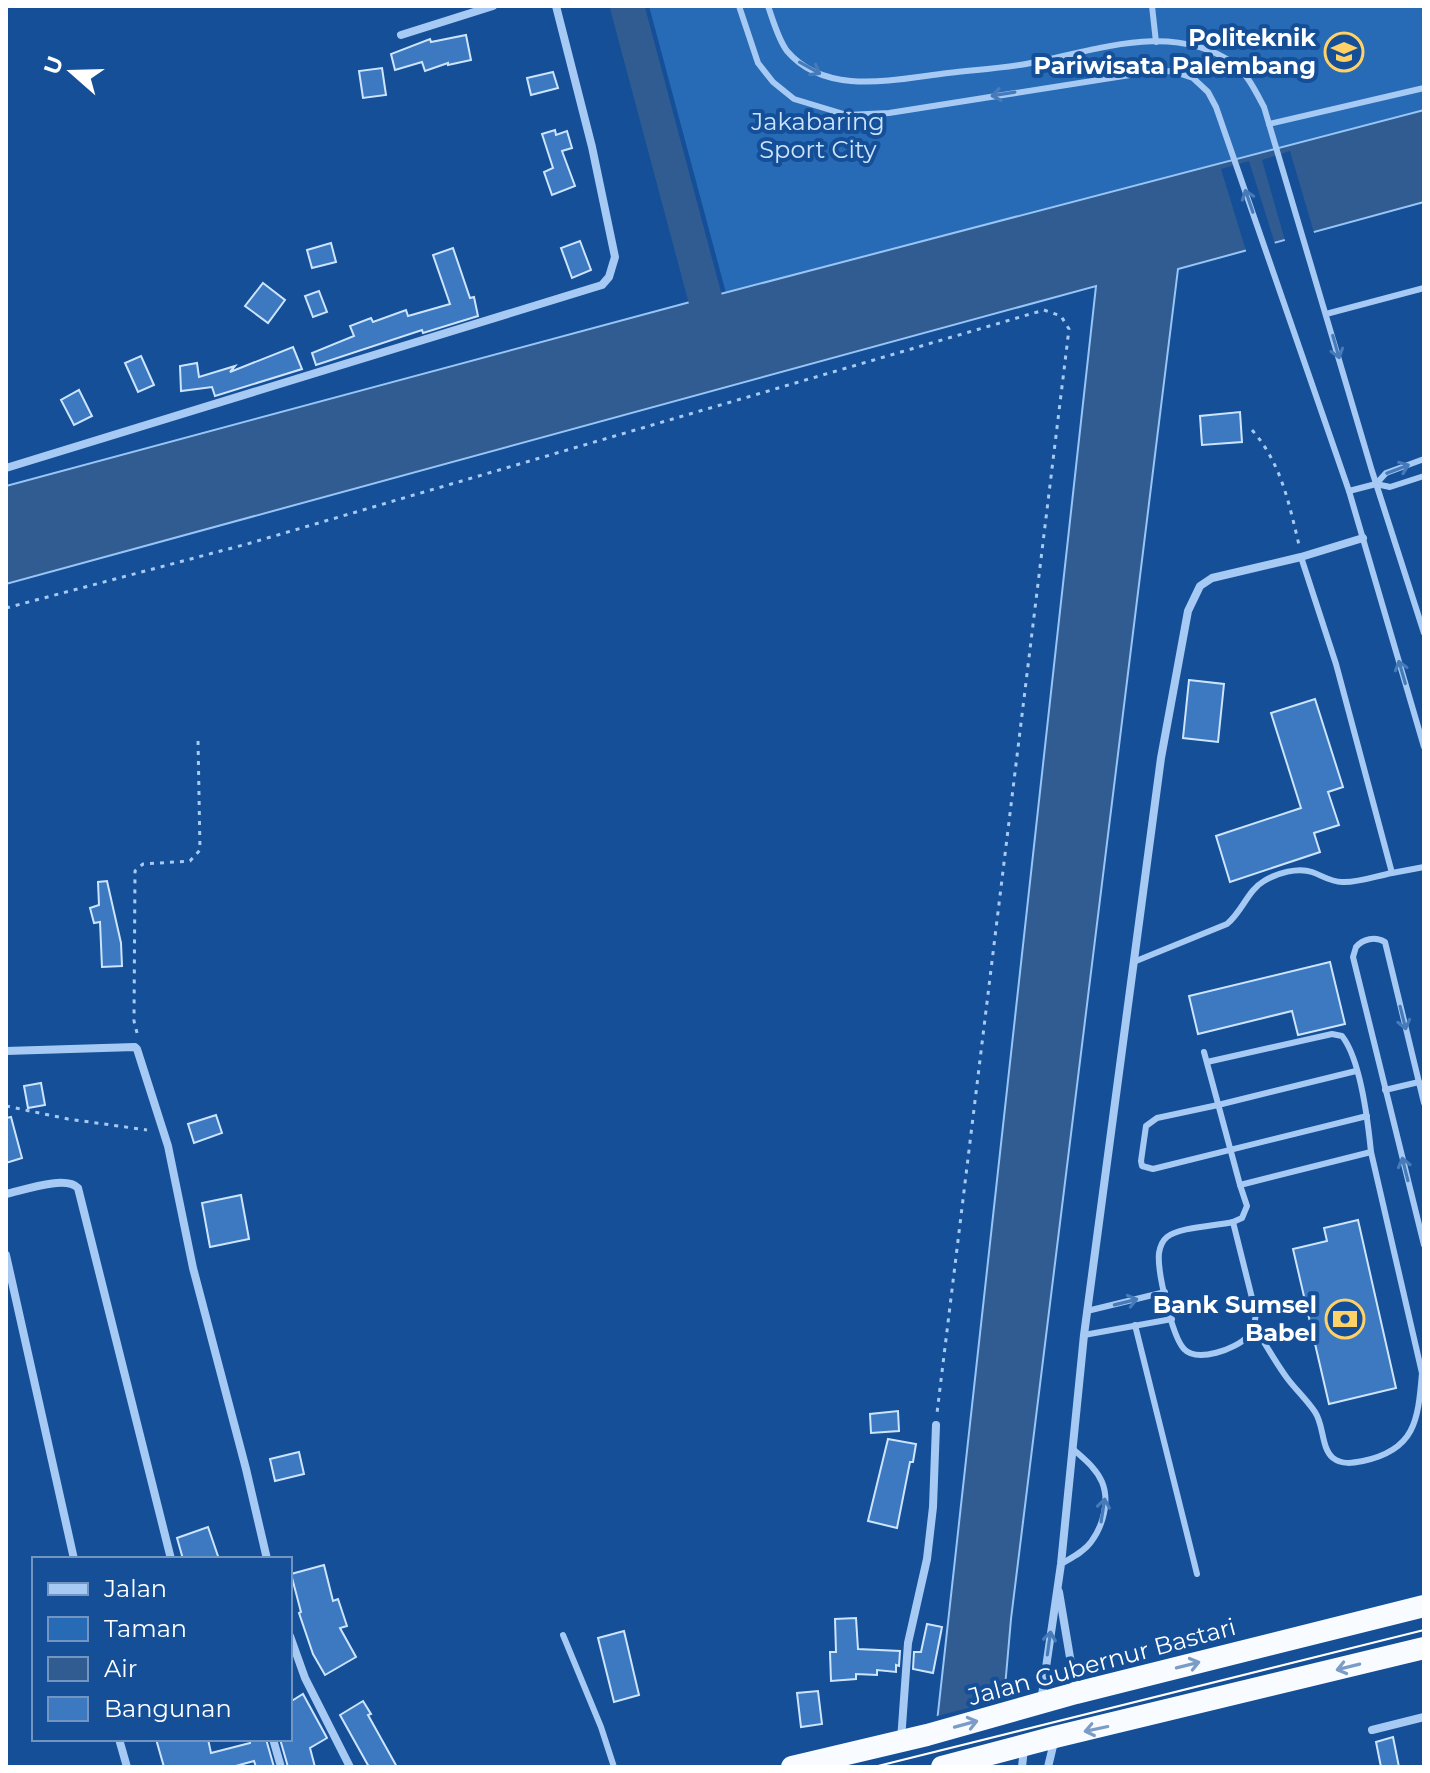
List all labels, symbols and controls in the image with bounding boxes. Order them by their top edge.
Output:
place label: Politeknik Pariwisata Palembang [1033,23,1316,80]
school or university icon: Politeknik Pariwisata Palembang [1323,31,1365,73]
north arrow [32,32,112,112]
text: U [38,53,69,78]
one-way arrow [798,60,821,76]
one-way arrow [991,88,1017,103]
park label: Jakabaring Sport City [750,107,885,164]
one-way arrow [1241,189,1256,214]
one-way arrow [1329,334,1344,360]
one-way arrow [1385,461,1410,475]
one-way arrow [1394,660,1409,686]
one-way arrow [1396,1004,1411,1030]
one-way arrow [1396,1157,1411,1183]
place label: Bank Sumsel Babel [1153,1290,1317,1347]
one-way arrow [1113,1293,1139,1308]
bank icon: Bank Sumsel Babel [1324,1298,1366,1340]
one-way arrow [1096,1497,1111,1523]
legend [32,1557,292,1741]
text: Jalan [103,1574,167,1603]
street label: Jalan Gubernur Bastari [964,1612,1239,1711]
text: Taman [104,1614,187,1643]
one-way arrow [1042,1631,1057,1656]
text: Air [104,1654,137,1683]
one-way arrow [1175,1657,1200,1672]
one-way arrow [1336,1660,1362,1675]
text: Bangunan [104,1694,232,1723]
one-way arrow [952,1716,978,1731]
one-way arrow [1083,1722,1109,1737]

